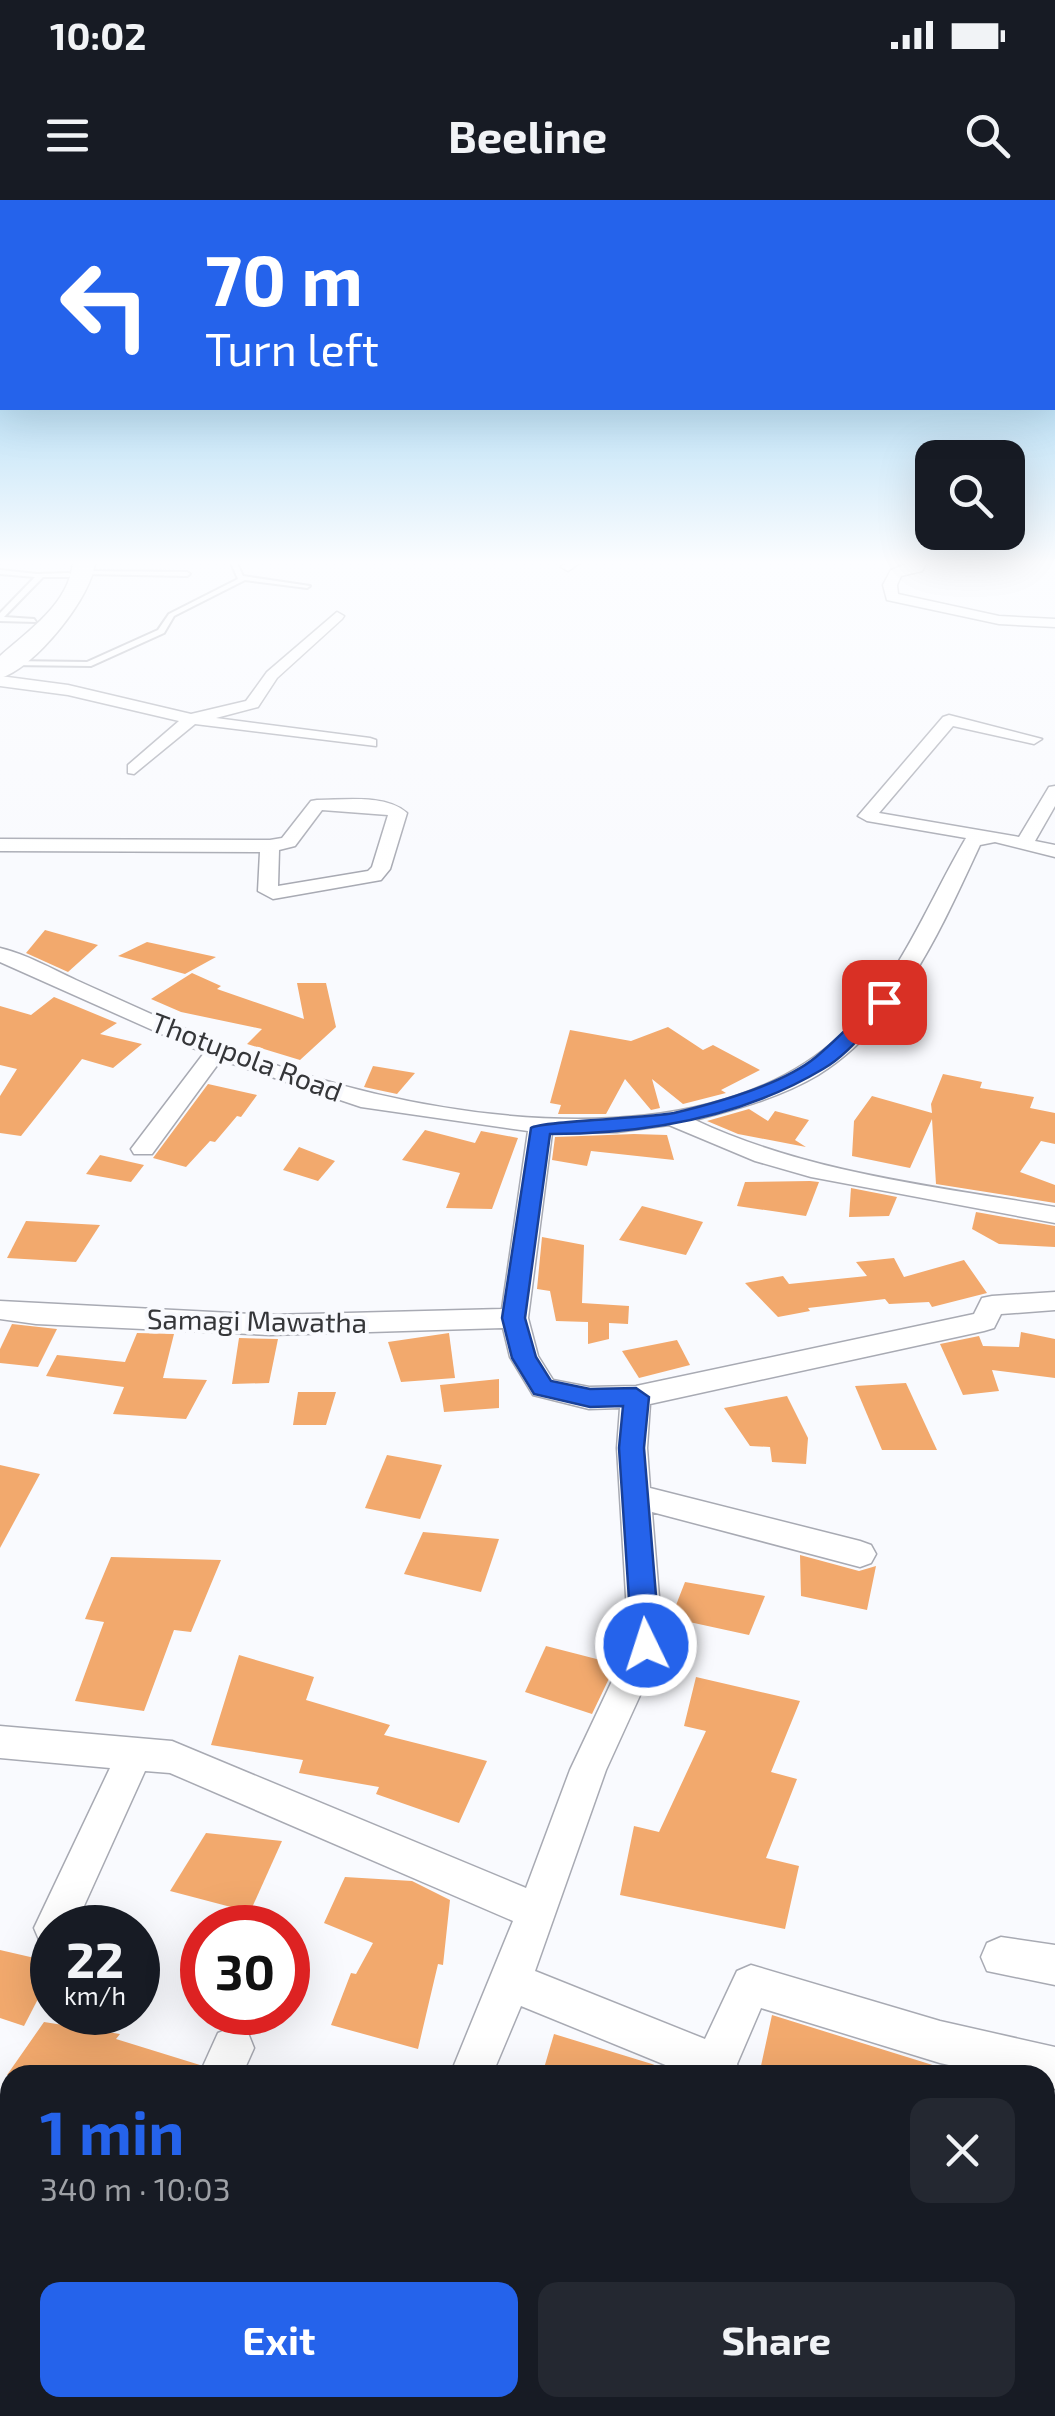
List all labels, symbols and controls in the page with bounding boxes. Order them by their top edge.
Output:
text: 10:02 [50,12,146,58]
icon: menu [40,108,95,163]
text: Beeline [448,108,607,162]
icon: search [960,108,1015,163]
text: 70 m [205,236,363,320]
icon: left [40,240,170,370]
text: Turn left [205,321,379,375]
map controls [915,440,1025,550]
button: search [915,440,1025,550]
pin [842,960,927,1045]
icon: arrive [857,975,912,1030]
street label: Thotupola Road [147,1004,347,1108]
street label: Samagi Mawatha [147,1301,367,1339]
position arrow [594,1593,698,1697]
speed limit sign: 30 [180,1905,310,2035]
text: 22 [66,1928,124,1988]
text: km/h [64,1980,126,2010]
text: 1 min [40,2095,184,2167]
button: close [910,2098,1015,2203]
text: 340 m · 10:03 [40,2169,230,2207]
button: Exit [40,2282,518,2397]
button: Share [538,2282,1015,2397]

